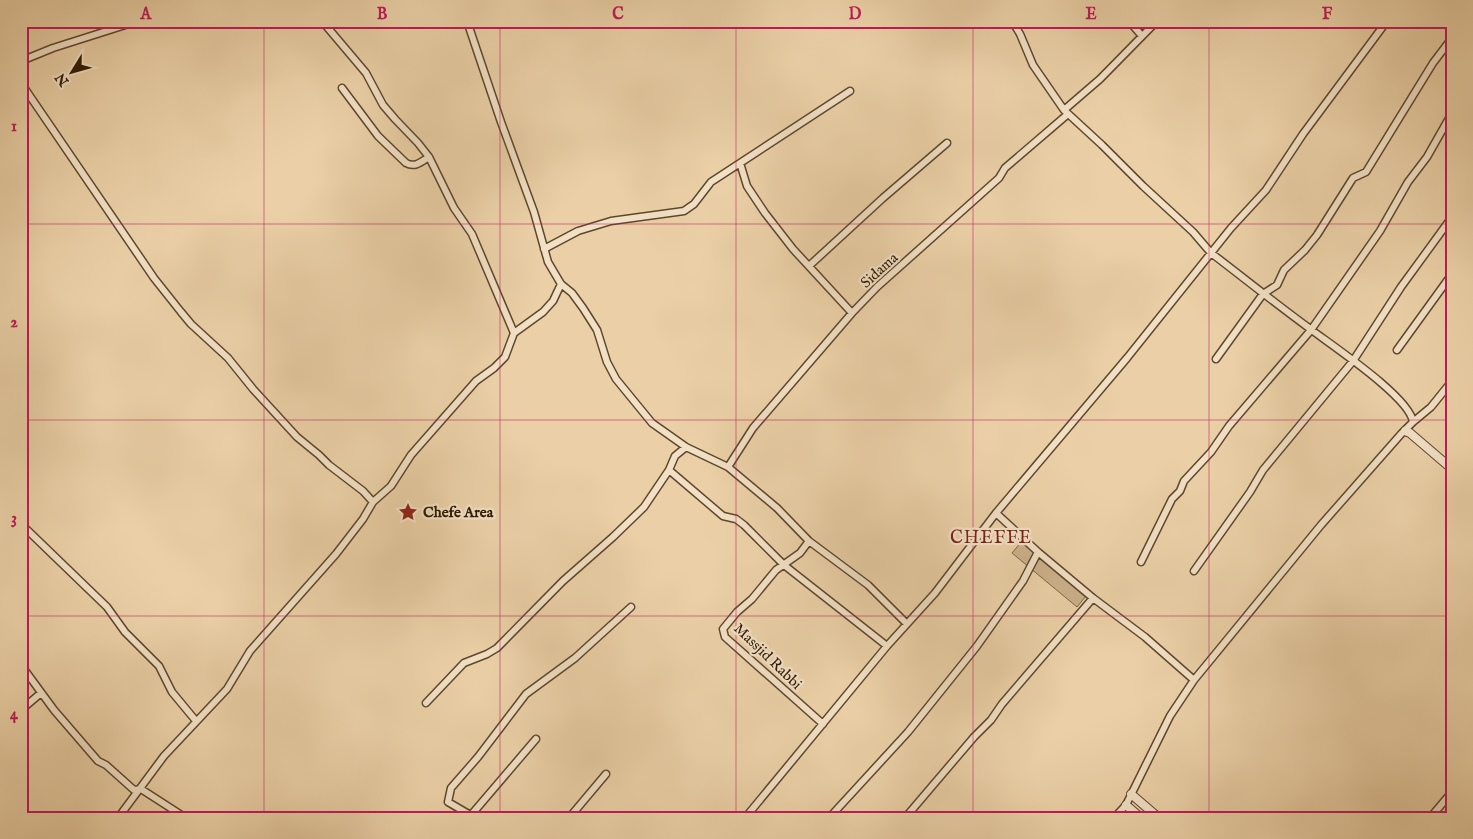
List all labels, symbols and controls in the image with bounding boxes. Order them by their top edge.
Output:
text: A [140,5,153,25]
text: B [377,5,388,25]
text: C [612,5,624,25]
text: D [849,5,862,25]
text: E [1085,5,1097,25]
text: F [1322,5,1333,25]
north arrow [48,48,98,98]
text: N [52,69,74,90]
text: 1 [11,117,17,137]
street label: Sidama [857,248,902,292]
text: 2 [10,313,18,333]
place icon: Chefe Area [397,501,419,523]
place label: Chefe Area [423,503,494,522]
text: 3 [11,509,17,529]
district label: CHEFFE [950,527,1032,550]
street label: Massjid Rabbi [729,619,806,694]
text: 4 [10,705,19,725]

